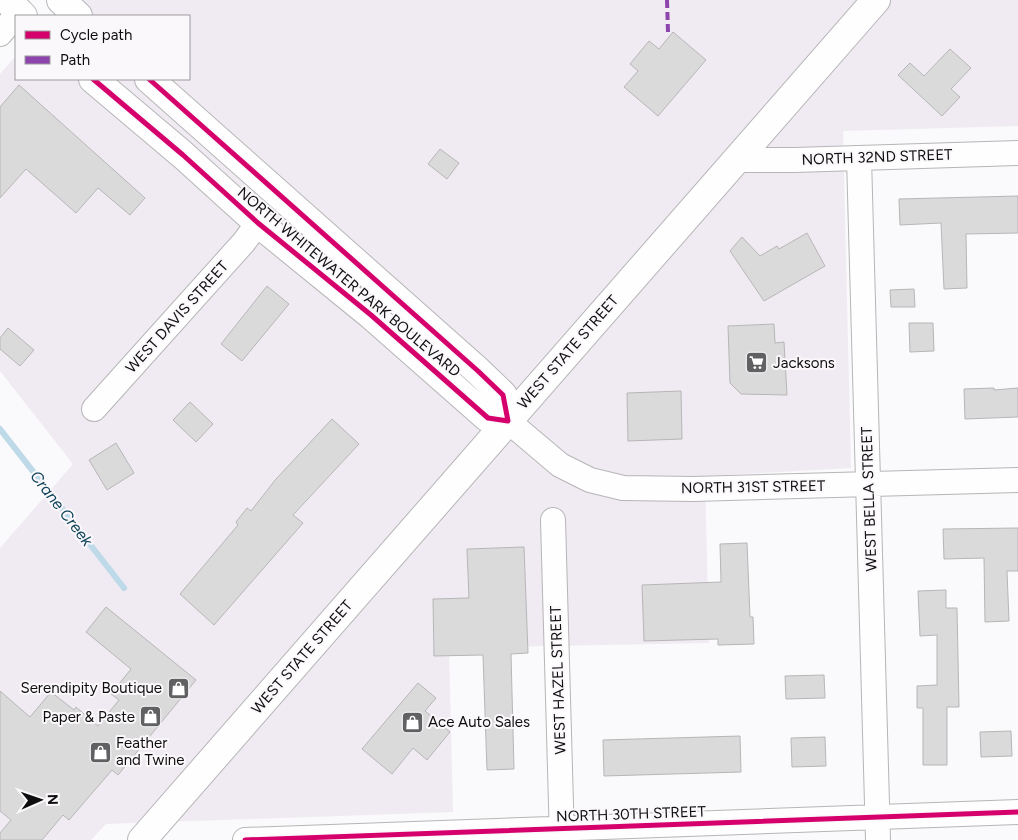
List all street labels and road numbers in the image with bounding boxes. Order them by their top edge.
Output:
street label: NORTH 32ND STREET [801,145,953,169]
street label: NORTH WHITEWATER PARK BOULEVARD [234,183,464,381]
street label: WEST DAVIS STREET [122,257,233,377]
street label: WEST STATE STREET [514,291,623,413]
street label: WEST BELLA STREET [857,426,881,572]
street label: NORTH 31ST STREET [681,477,826,497]
street label: WEST STATE STREET [248,596,357,718]
street label: WEST HAZEL STREET [546,605,570,755]
street label: NORTH 30TH STREET [556,802,707,826]

